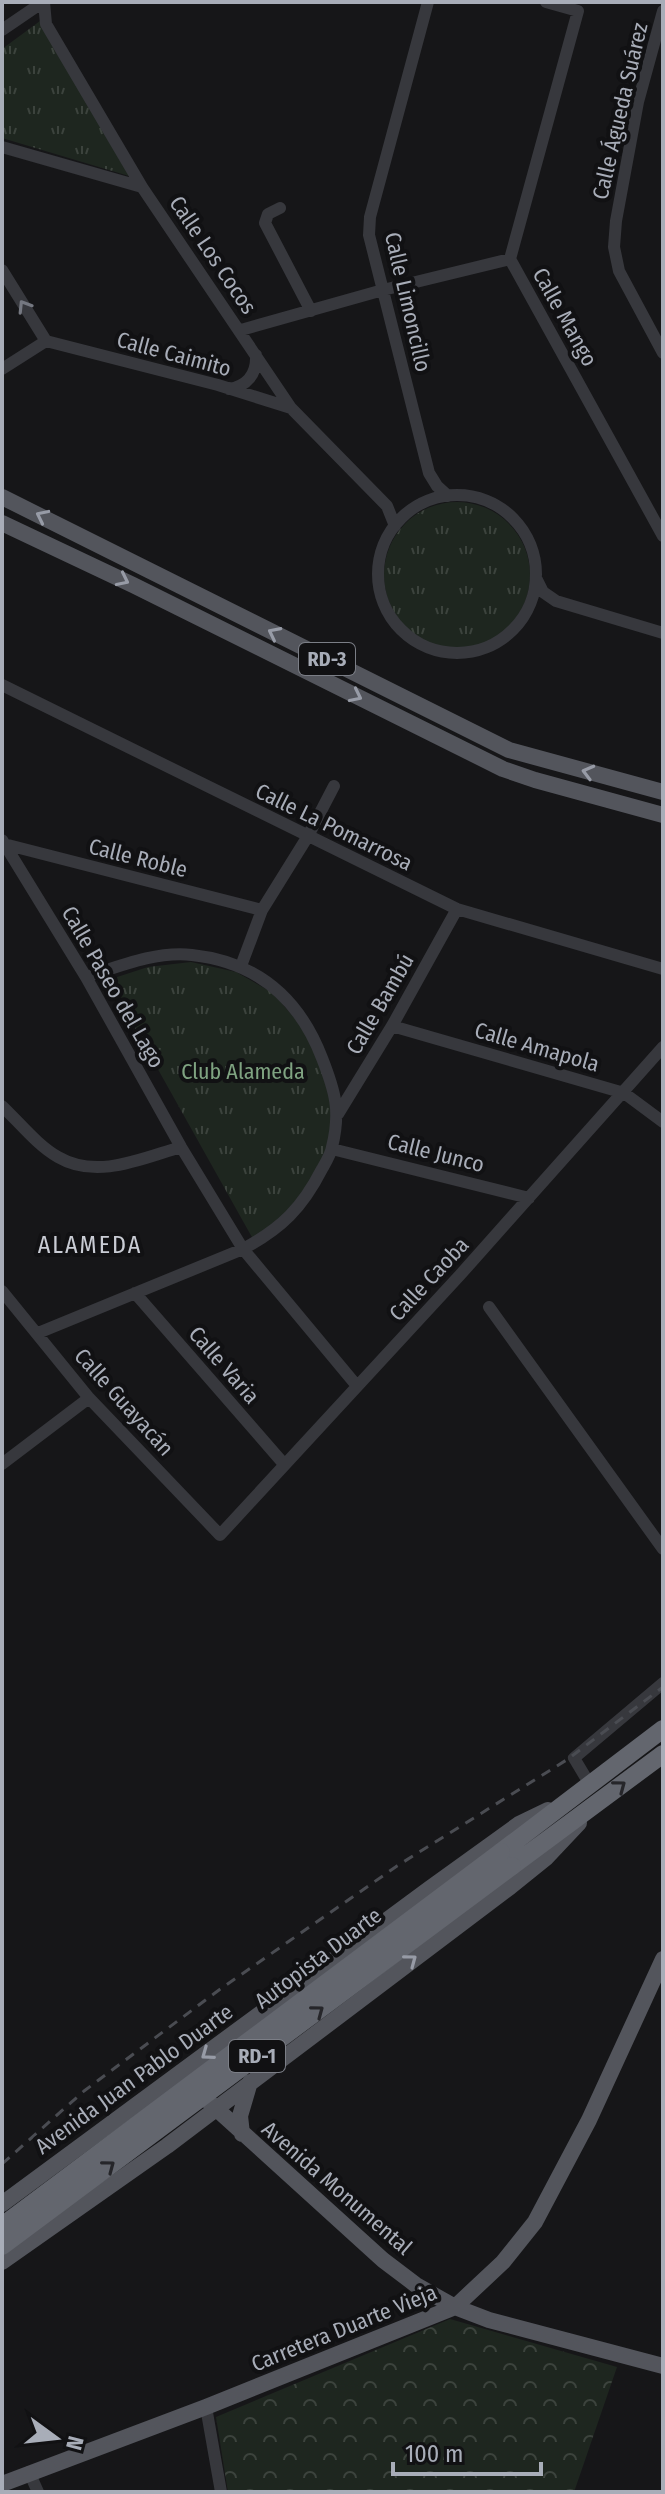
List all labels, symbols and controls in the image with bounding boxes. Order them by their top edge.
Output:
street label: Calle Águeda Suárez [587,20,654,202]
street label: Calle Los Cocos [164,191,262,319]
street label: Calle Limoncillo [379,230,437,374]
street label: Calle Mango [527,263,603,371]
one-way arrow [19,300,34,314]
street label: Calle Caimito [114,326,234,382]
one-way arrow [35,511,50,526]
one-way arrow [115,570,129,586]
one-way arrow [268,627,283,643]
road number: RD-3 [299,643,355,675]
one-way arrow [347,686,362,701]
one-way arrow [581,765,595,781]
street label: Calle La Pomarrosa [251,777,417,877]
street label: Calle Roble [86,833,190,883]
street label: Calle Paseo del Lago [56,901,170,1073]
street label: Calle Bambú [340,949,420,1059]
street label: Calle Amapola [472,1016,602,1078]
park label: Club Alameda [181,1058,305,1085]
street label: Calle Junco [385,1128,487,1178]
district label: ALAMEDA [38,1231,142,1259]
street label: Calle Caoba [383,1232,475,1326]
street label: Calle Varia [183,1321,265,1409]
street label: Calle Guayacán [69,1343,179,1461]
one-way arrow [611,1782,626,1796]
street label: Autopista Duarte [249,1902,387,2014]
one-way arrow [403,1955,417,1969]
street label: Avenida Juan Pablo Duarte [30,1998,238,2160]
one-way arrow [309,2006,324,2020]
road number: RD-1 [229,2040,285,2072]
one-way arrow [201,2045,216,2059]
street label: Avenida Monumental [256,2115,418,2261]
one-way arrow [101,2161,115,2176]
street label: Carretera Duarte Vieja [247,2278,441,2378]
north arrow [16,2398,96,2478]
scale bar [393,2426,541,2476]
text: N [60,2433,90,2453]
text: 100 m [405,2440,463,2468]

